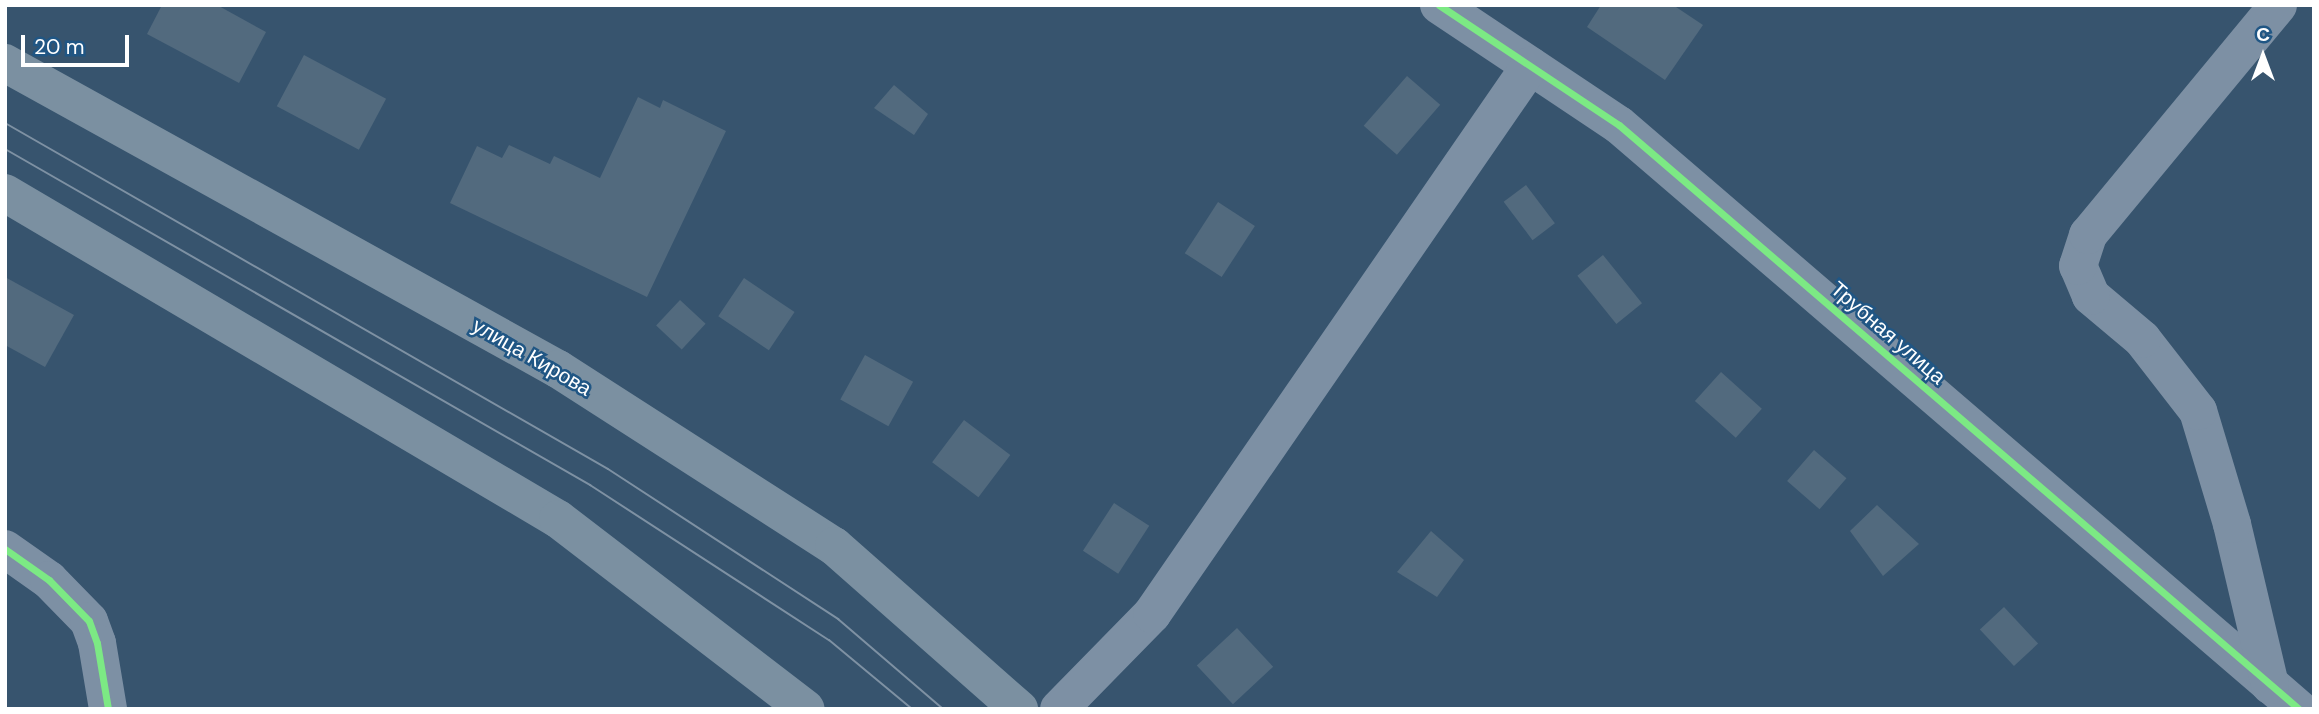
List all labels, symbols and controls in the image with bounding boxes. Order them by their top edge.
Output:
scale bar [24,21,133,65]
north arrow [2228,21,2298,91]
text: С [2256,22,2270,47]
text: 20 m [34,33,85,61]
street label: Трубная улица [1825,276,1951,390]
street label: улица Кирова [468,313,596,401]

